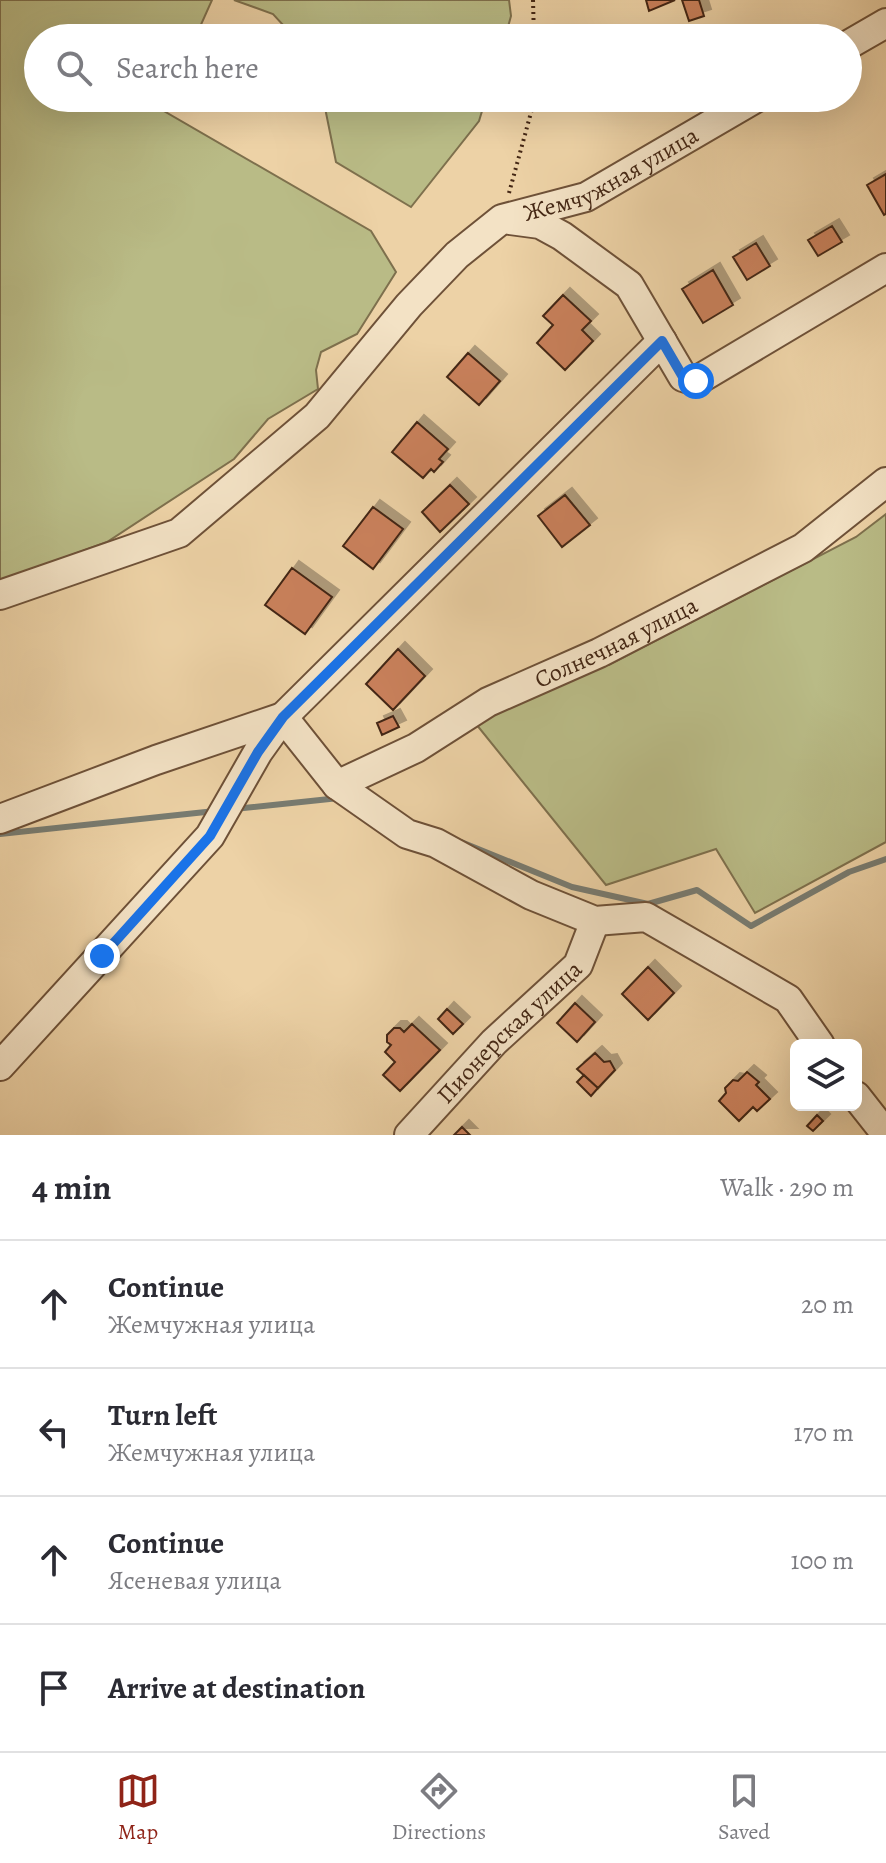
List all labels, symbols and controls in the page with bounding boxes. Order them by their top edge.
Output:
search box [24,24,862,112]
icon: search [52,46,96,90]
text: Search here [116,48,259,88]
street label: Жемчужная улица [520,119,704,229]
route start [678,363,714,399]
street label: Солнечная улица [529,589,703,695]
route end [84,938,120,974]
street label: Пионерская улица [430,953,589,1110]
map controls [790,1039,862,1111]
button: layers [790,1039,862,1111]
text: 4 min [32,1164,111,1211]
text: Walk · 290 m [720,1170,854,1205]
text: Continue [108,1267,224,1307]
icon: ahead [32,1282,76,1326]
text: 20 m [801,1287,854,1322]
text: Жемчужная улица [108,1307,315,1342]
text: Turn left [108,1395,217,1435]
icon: left [32,1410,76,1454]
text: 170 m [794,1415,854,1450]
text: Жемчужная улица [108,1435,315,1470]
text: Continue [108,1523,224,1563]
icon: ahead [32,1538,76,1582]
text: 100 m [791,1543,854,1578]
text: Ясеневая улица [108,1563,282,1598]
icon: arrive [32,1666,76,1710]
text: Arrive at destination [108,1668,365,1708]
tab: Map [116,1769,160,1847]
tab: Directions [392,1769,486,1847]
tab: Saved [718,1769,770,1847]

